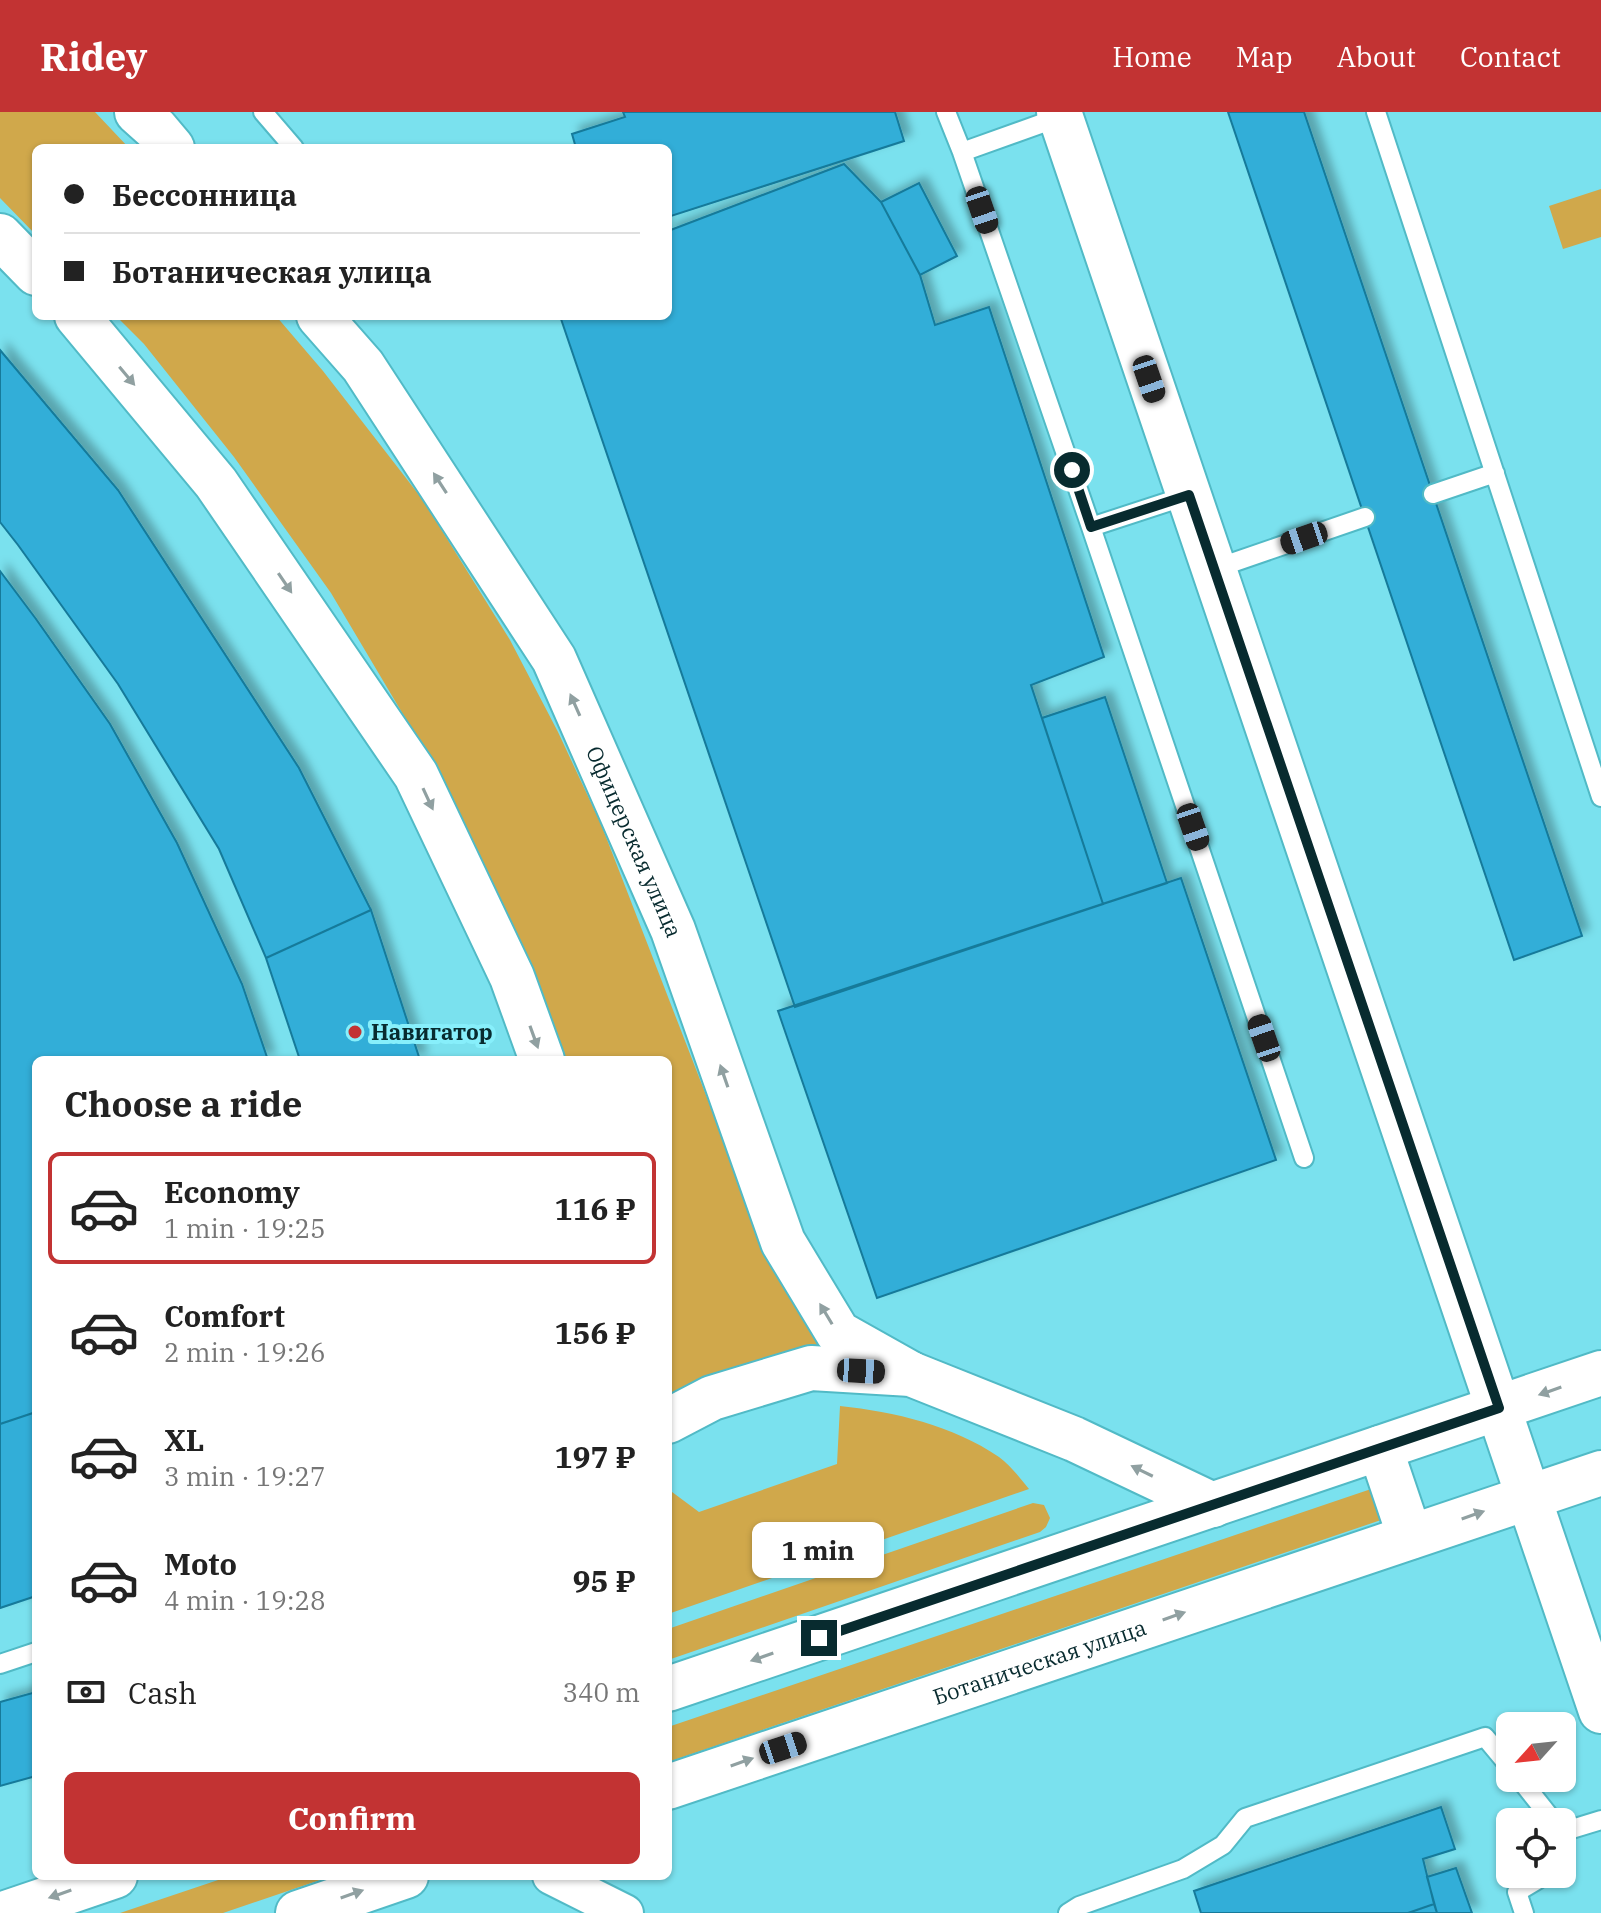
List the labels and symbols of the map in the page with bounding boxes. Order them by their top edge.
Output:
car [963,183,1001,237]
car [1130,352,1168,406]
one-way arrow [118,366,135,386]
route start [1054,452,1090,488]
one-way arrow [432,473,447,494]
car [1277,519,1331,557]
one-way arrow [277,572,292,593]
one-way arrow [568,693,581,717]
street label: Офицерская улица [580,741,689,941]
one-way arrow [421,788,435,811]
car [1174,800,1212,854]
car [1245,1011,1283,1065]
place label: Навигатор [371,1017,493,1046]
marker: Навигатор [346,1023,364,1041]
one-way arrow [528,1025,540,1049]
one-way arrow [718,1064,730,1088]
one-way arrow [820,1303,834,1325]
car [836,1358,886,1384]
one-way arrow [1538,1385,1562,1397]
one-way arrow [1131,1464,1154,1478]
one-way arrow [1462,1509,1486,1521]
callout: 1 min [753,1522,885,1578]
one-way arrow [1162,1610,1186,1622]
street label: Ботаническая улица [929,1612,1150,1711]
route end [801,1620,837,1656]
one-way arrow [749,1652,773,1664]
north arrow [1496,1712,1576,1792]
car [756,1729,810,1767]
one-way arrow [730,1755,754,1767]
one-way arrow [340,1888,364,1900]
one-way arrow [48,1889,72,1901]

